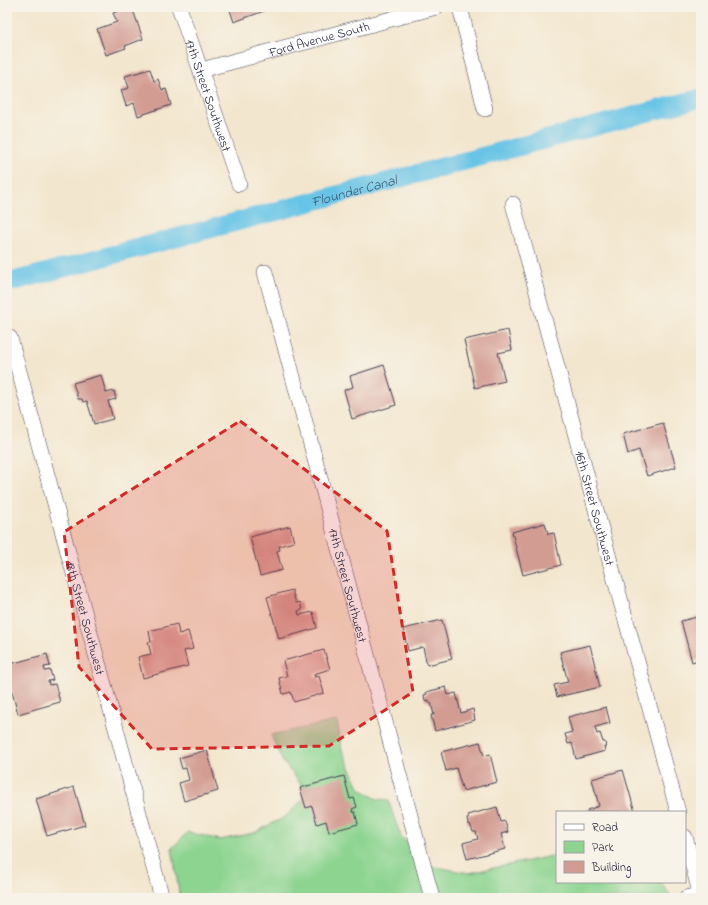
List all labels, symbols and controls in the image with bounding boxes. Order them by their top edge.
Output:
street label: Ford Avenue South [266,17,372,63]
street label: 17th Street Southwest [180,37,236,155]
water label: Flounder Canal [309,170,401,213]
street label: 16th Street Southwest [569,449,619,569]
street label: 17th Street Southwest [323,526,372,645]
street label: 18th Street Southwest [60,559,109,678]
legend [556,811,686,883]
text: Road [592,819,618,837]
text: Park [592,839,614,857]
text: Building [591,859,631,878]

